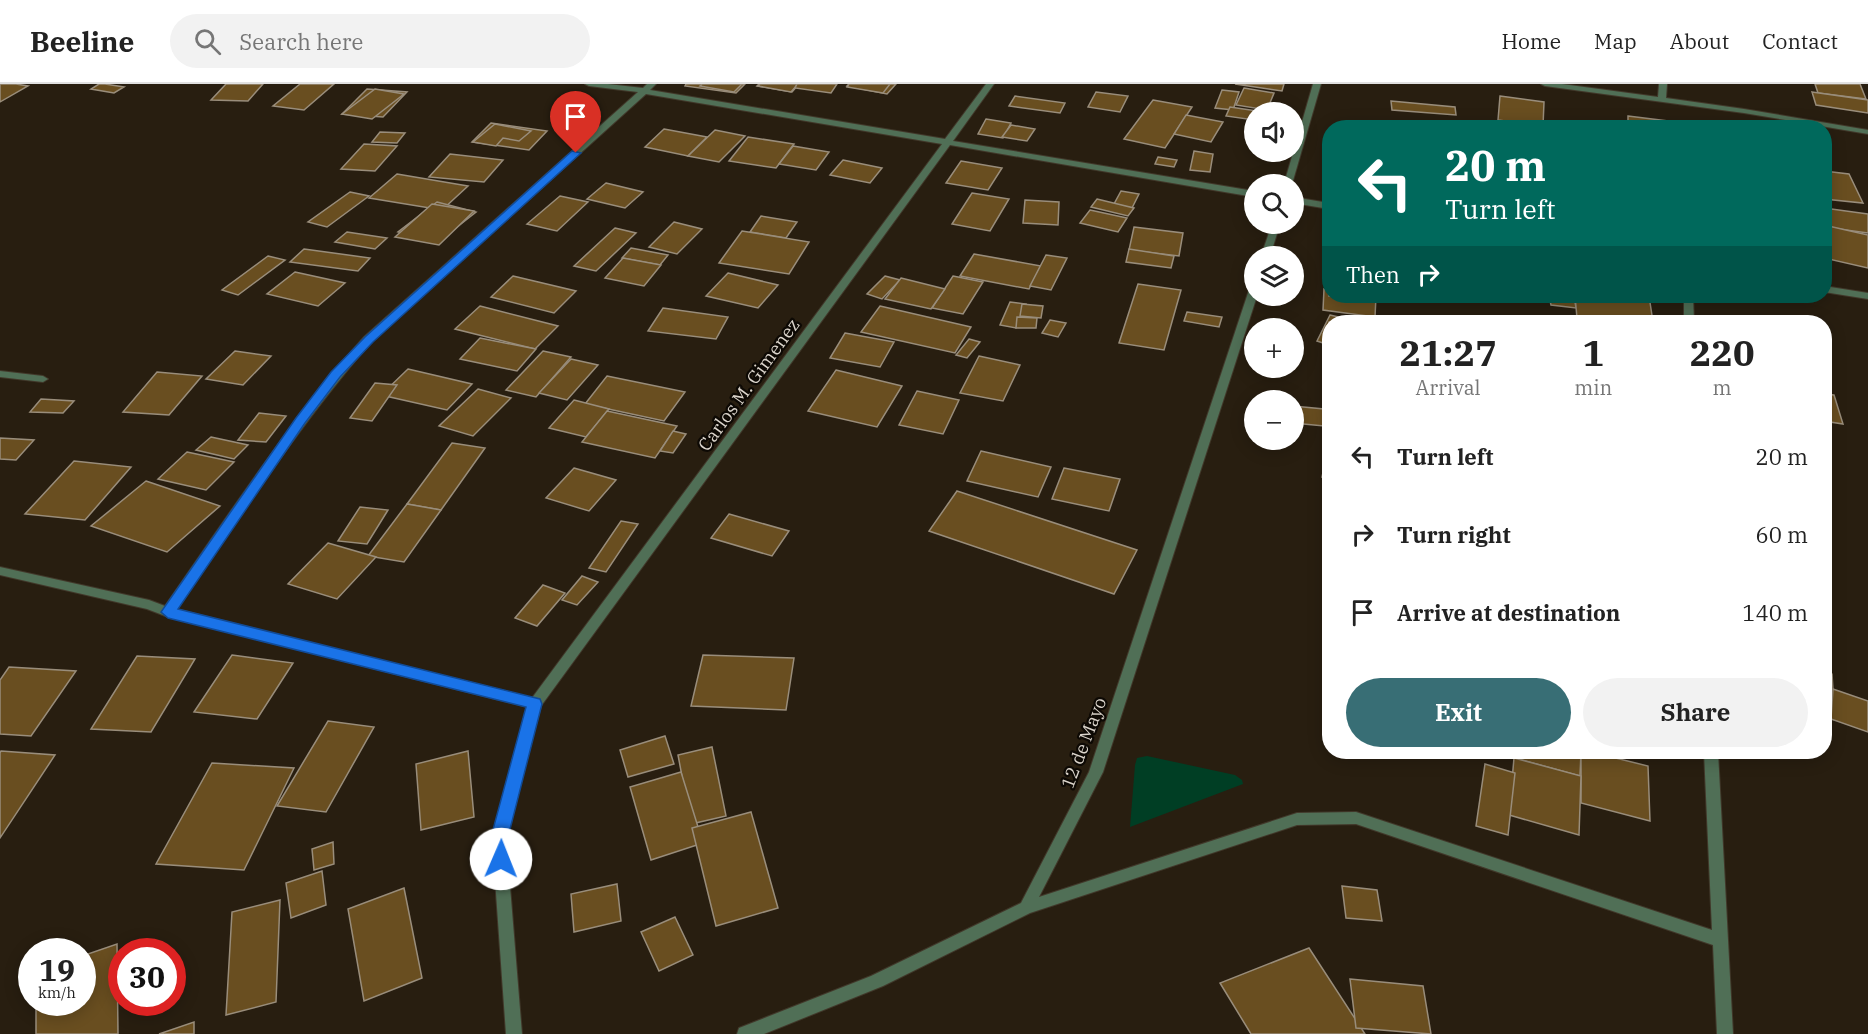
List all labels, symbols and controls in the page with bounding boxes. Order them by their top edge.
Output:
search box [170,14,590,68]
text: Beeline [30,23,134,60]
icon: search [191,25,224,58]
text: Search here [239,27,363,56]
text: Home [1501,27,1561,55]
text: Map [1594,27,1637,55]
text: About [1670,27,1729,55]
text: Contact [1762,27,1838,55]
pin [550,91,601,153]
icon: arrive [559,100,592,133]
map controls [1244,102,1304,450]
button: sound [1244,102,1304,162]
text: 20 m [1445,138,1546,193]
icon: left [1346,144,1424,222]
button: search [1244,174,1304,234]
text: Turn left [1445,191,1556,226]
button: layers [1244,246,1304,306]
icon: right [1412,258,1445,291]
text: Then [1346,260,1400,289]
street label: Carlos M. Gimenez [693,314,804,455]
button: + [1244,318,1304,378]
text: 21:27 [1399,329,1497,376]
text: 1 [1582,329,1604,376]
text: 220 [1690,329,1755,376]
text: Arrival [1416,374,1481,401]
text: min [1574,374,1612,401]
text: m [1713,374,1732,401]
button: − [1244,390,1304,450]
icon: left [1346,440,1379,473]
text: Turn left [1397,442,1493,471]
text: 20 m [1756,442,1808,471]
icon: right [1346,518,1379,551]
text: Turn right [1397,520,1511,549]
text: 60 m [1756,520,1808,549]
icon: arrive [1346,596,1379,629]
text: Arrive at destination [1397,598,1620,627]
text: 140 m [1742,598,1808,627]
button: Exit [1346,678,1571,747]
button: Share [1583,678,1808,747]
street label: 12 de Mayo [1056,694,1111,792]
position arrow [469,827,533,891]
speed limit sign: 30 [108,938,186,1016]
text: 19 [39,950,75,989]
text: km/h [38,983,76,1002]

